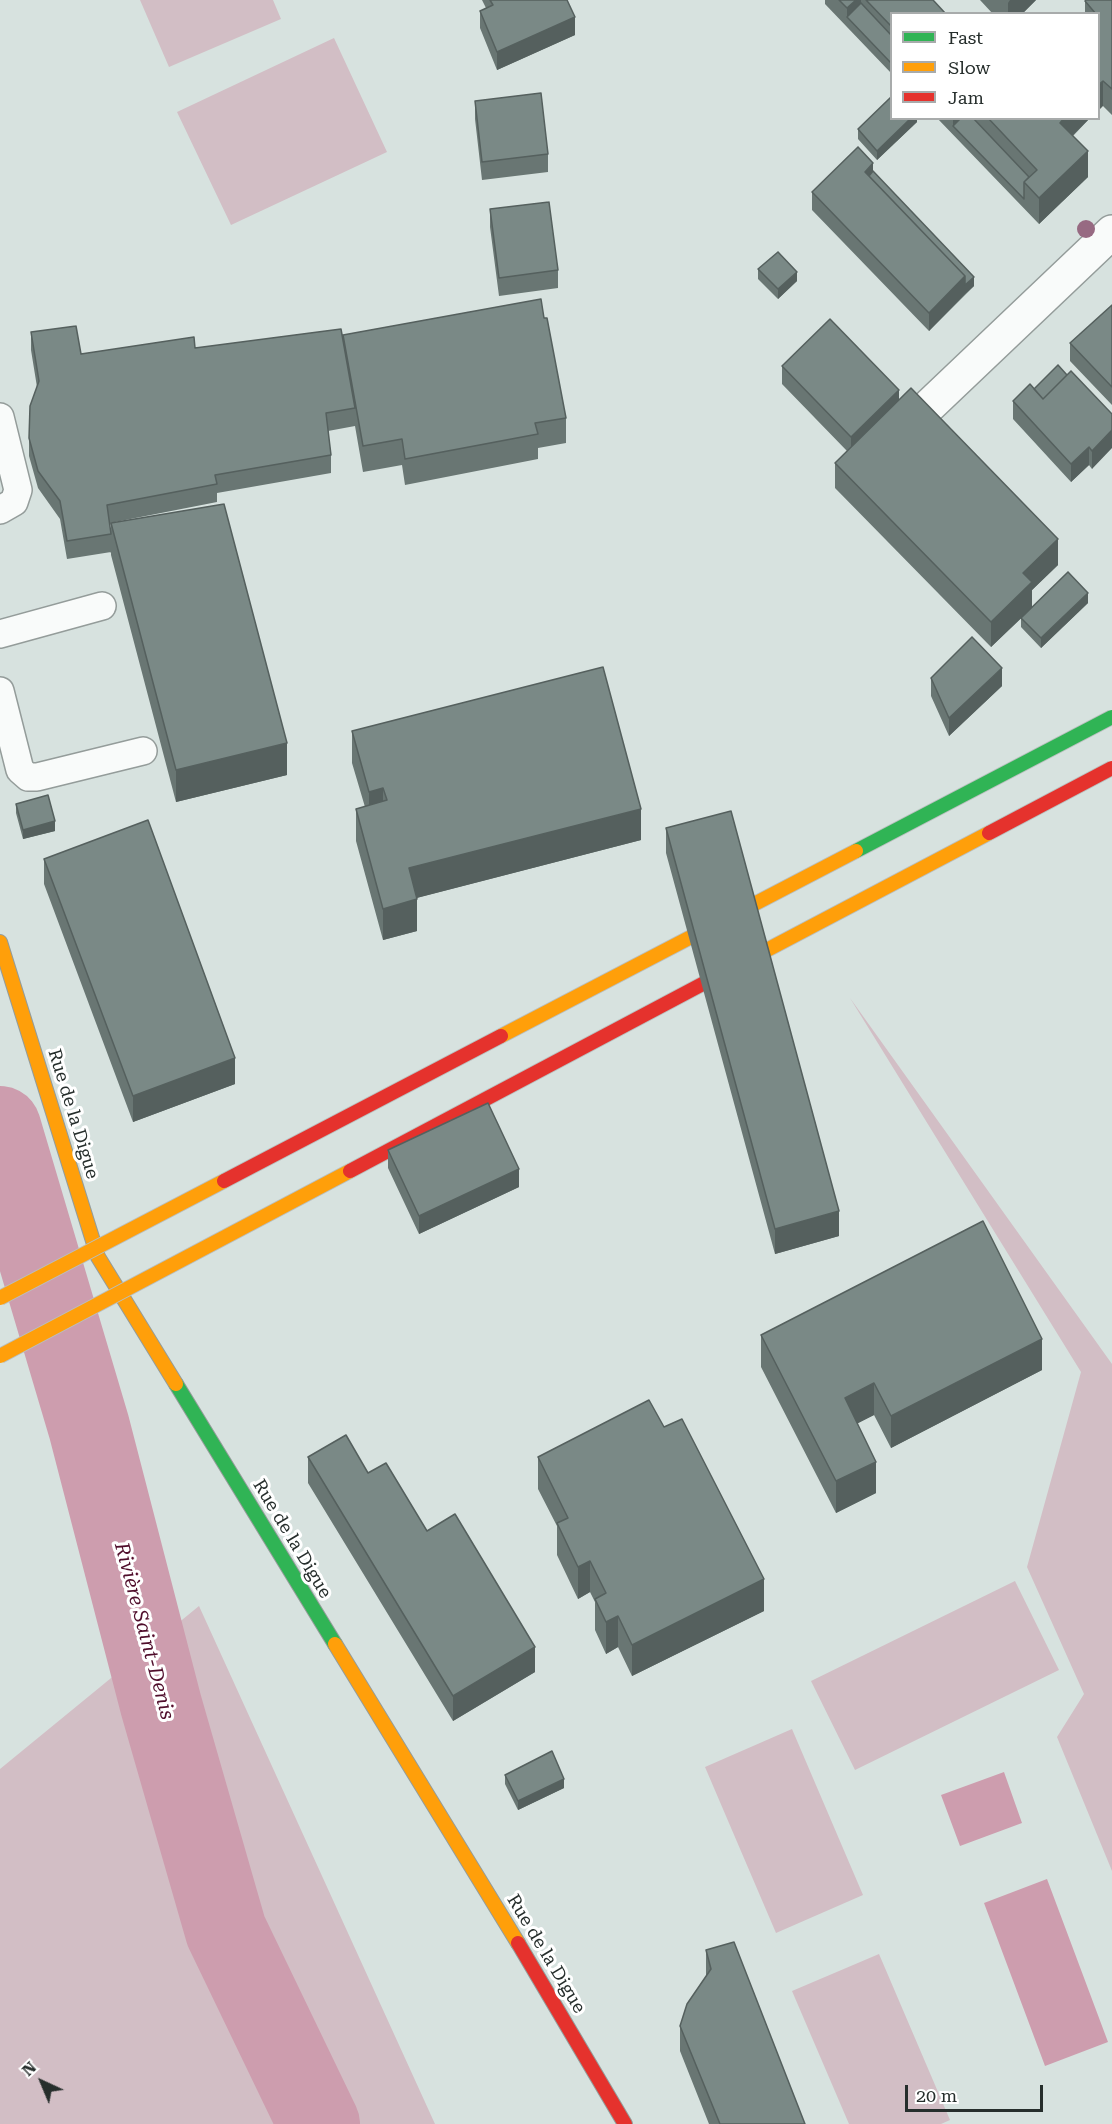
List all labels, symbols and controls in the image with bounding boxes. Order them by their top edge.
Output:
legend [890,12,1100,120]
text: Fast [948,27,983,48]
text: Slow [948,57,990,78]
text: Jam [948,87,984,108]
street label: Rue de la Digue [43,1046,103,1182]
street label: Rue de la Digue [248,1476,336,1602]
water label: Rivière Saint-Denis [109,1540,179,1722]
street label: Rue de la Digue [502,1891,590,2017]
north arrow [12,2052,72,2112]
text: N [18,2058,40,2080]
scale bar [908,2073,1046,2111]
text: 20 m [916,2085,957,2106]

